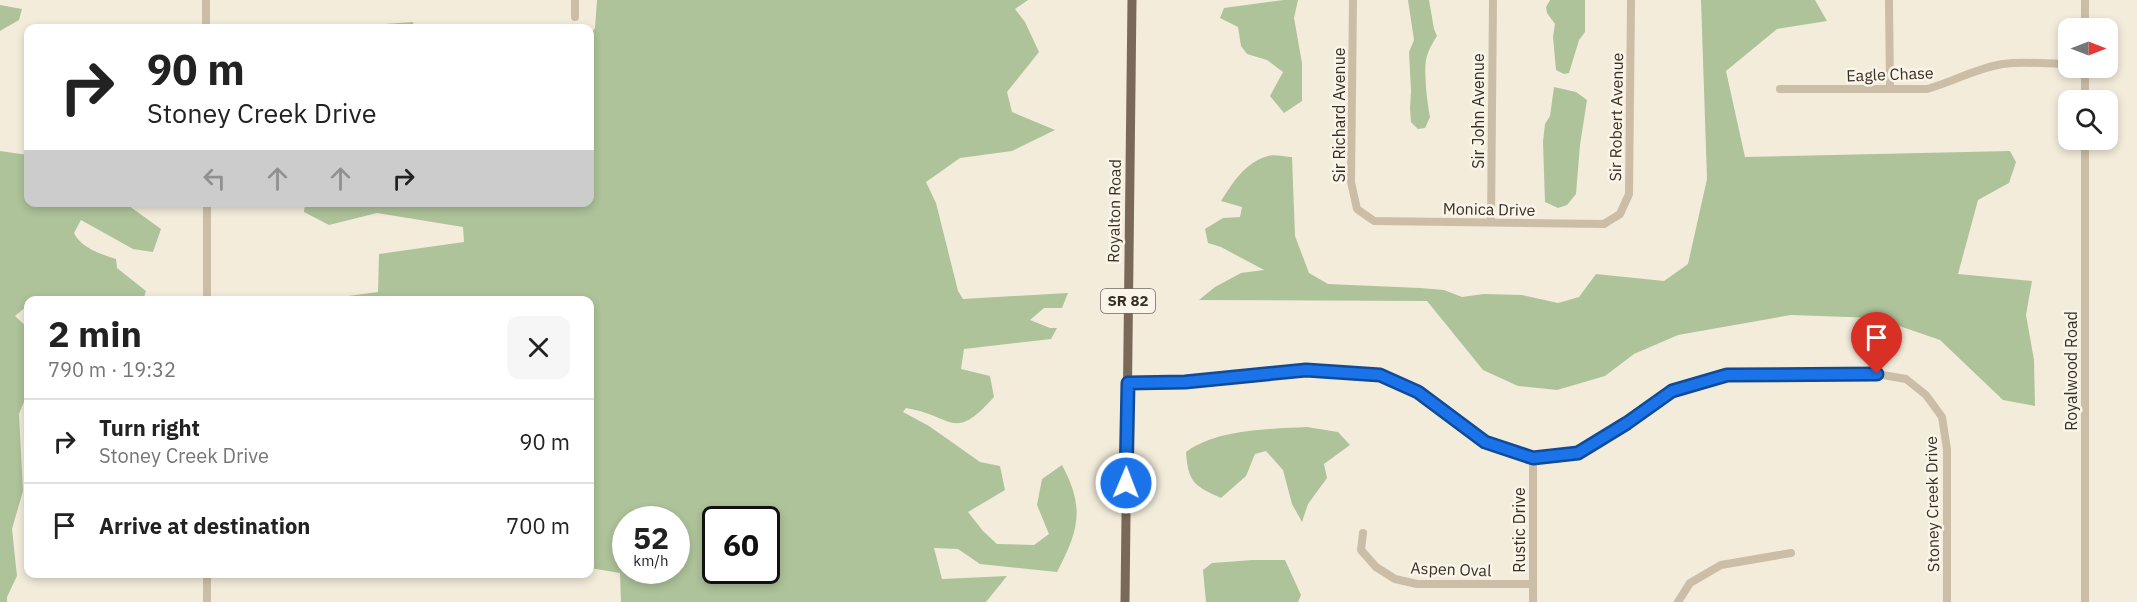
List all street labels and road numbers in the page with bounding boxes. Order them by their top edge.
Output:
street label: Sir Richard Avenue [1329,47,1349,183]
street label: Sir Robert Avenue [1605,52,1627,182]
street label: Sir John Avenue [1468,53,1488,169]
street label: Eagle Chase [1846,62,1934,86]
street label: Royalton Road [1103,159,1125,263]
street label: Monica Drive [1443,198,1536,220]
road number: SR 82 [1101,289,1155,313]
street label: Royalwood Road [2061,311,2081,431]
street label: Stoney Creek Drive [1921,436,1943,572]
street label: Rustic Drive [1509,487,1529,573]
street label: Aspen Oval [1410,558,1492,580]

